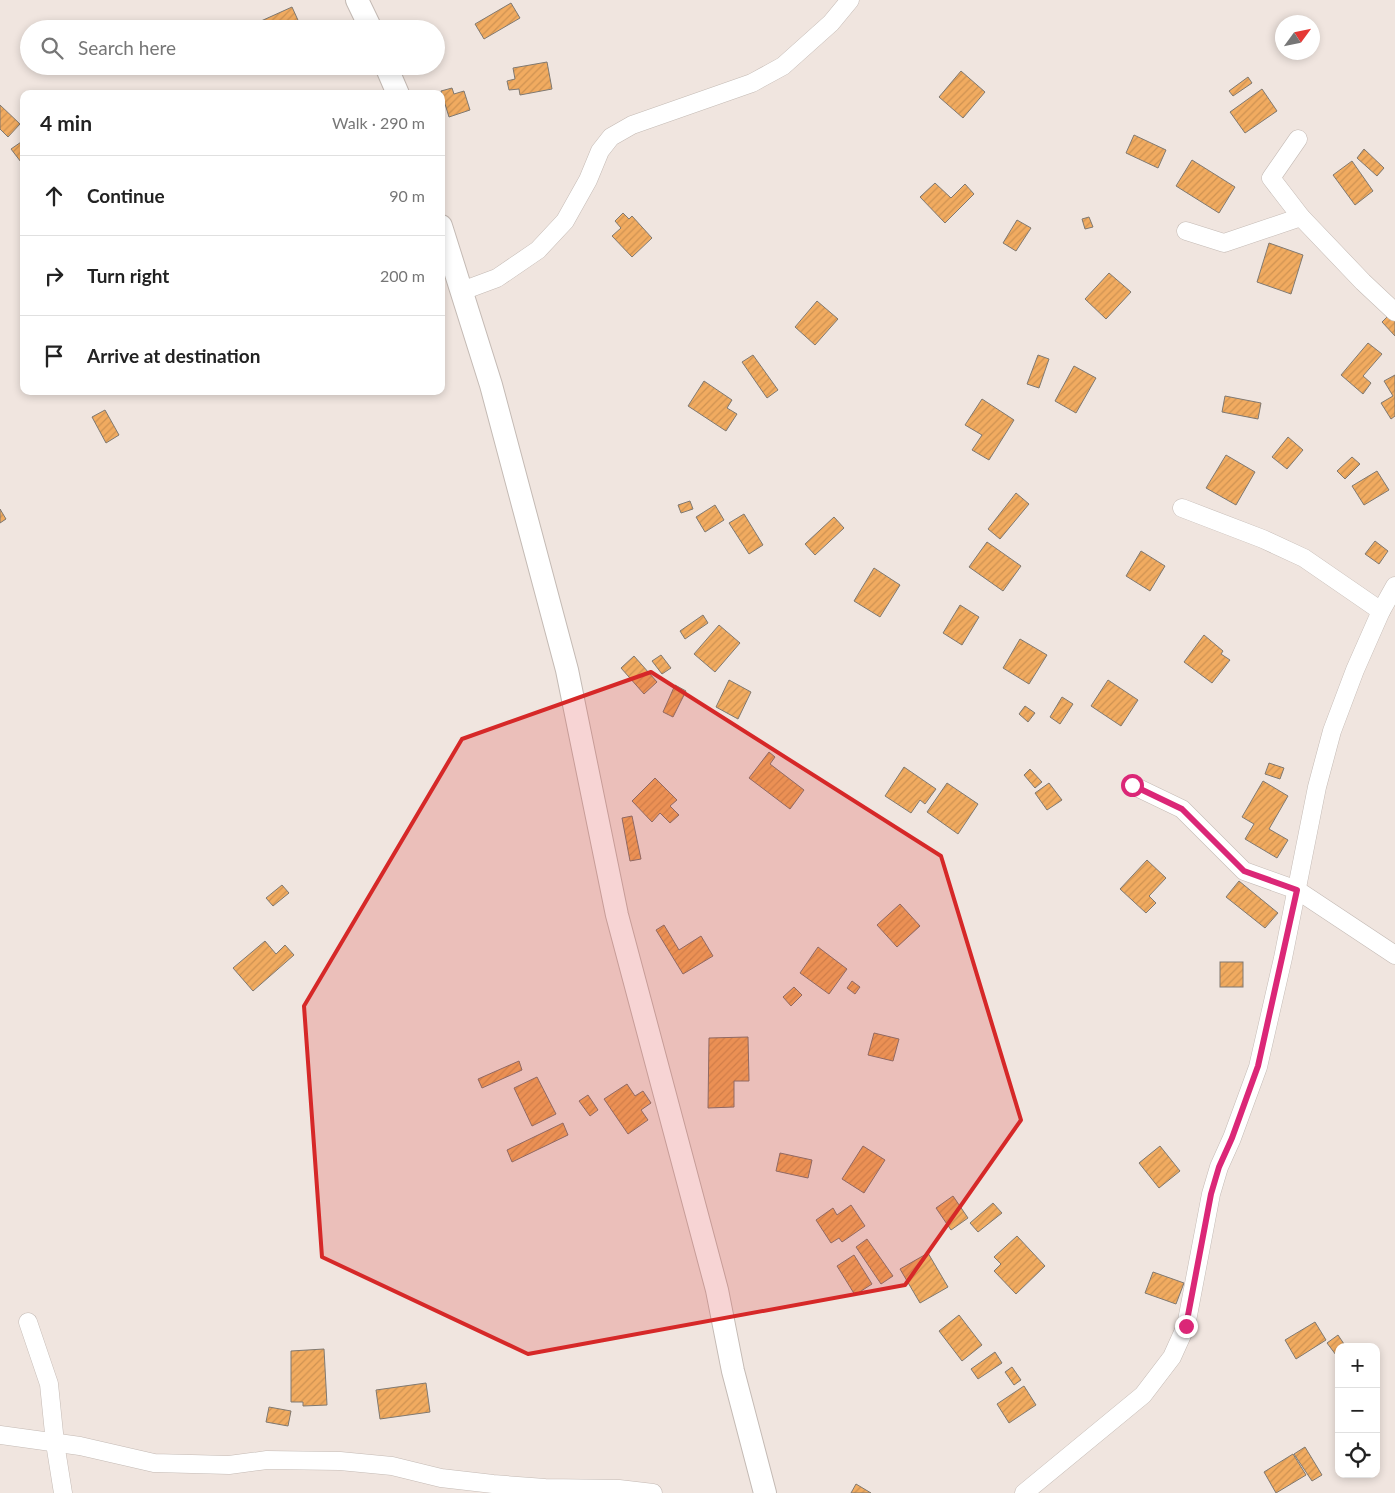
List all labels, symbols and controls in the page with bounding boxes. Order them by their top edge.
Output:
north arrow [1275,15,1320,60]
search box [20,20,445,75]
icon: search [38,34,66,62]
text: Search here [78,36,176,59]
text: 4 min [40,110,92,135]
text: Walk · 290 m [332,113,425,132]
icon: ahead [40,182,68,210]
text: Continue [87,184,165,207]
text: 90 m [389,186,425,205]
icon: right [40,262,68,290]
text: Turn right [87,264,169,287]
text: 200 m [380,266,425,285]
icon: arrive [40,342,68,370]
text: Arrive at destination [87,344,260,367]
route start [1121,774,1144,797]
route end [1175,1315,1198,1338]
map controls [1335,1343,1380,1478]
button: + [1335,1343,1380,1388]
button: − [1335,1388,1380,1433]
button: locate [1335,1433,1380,1478]

